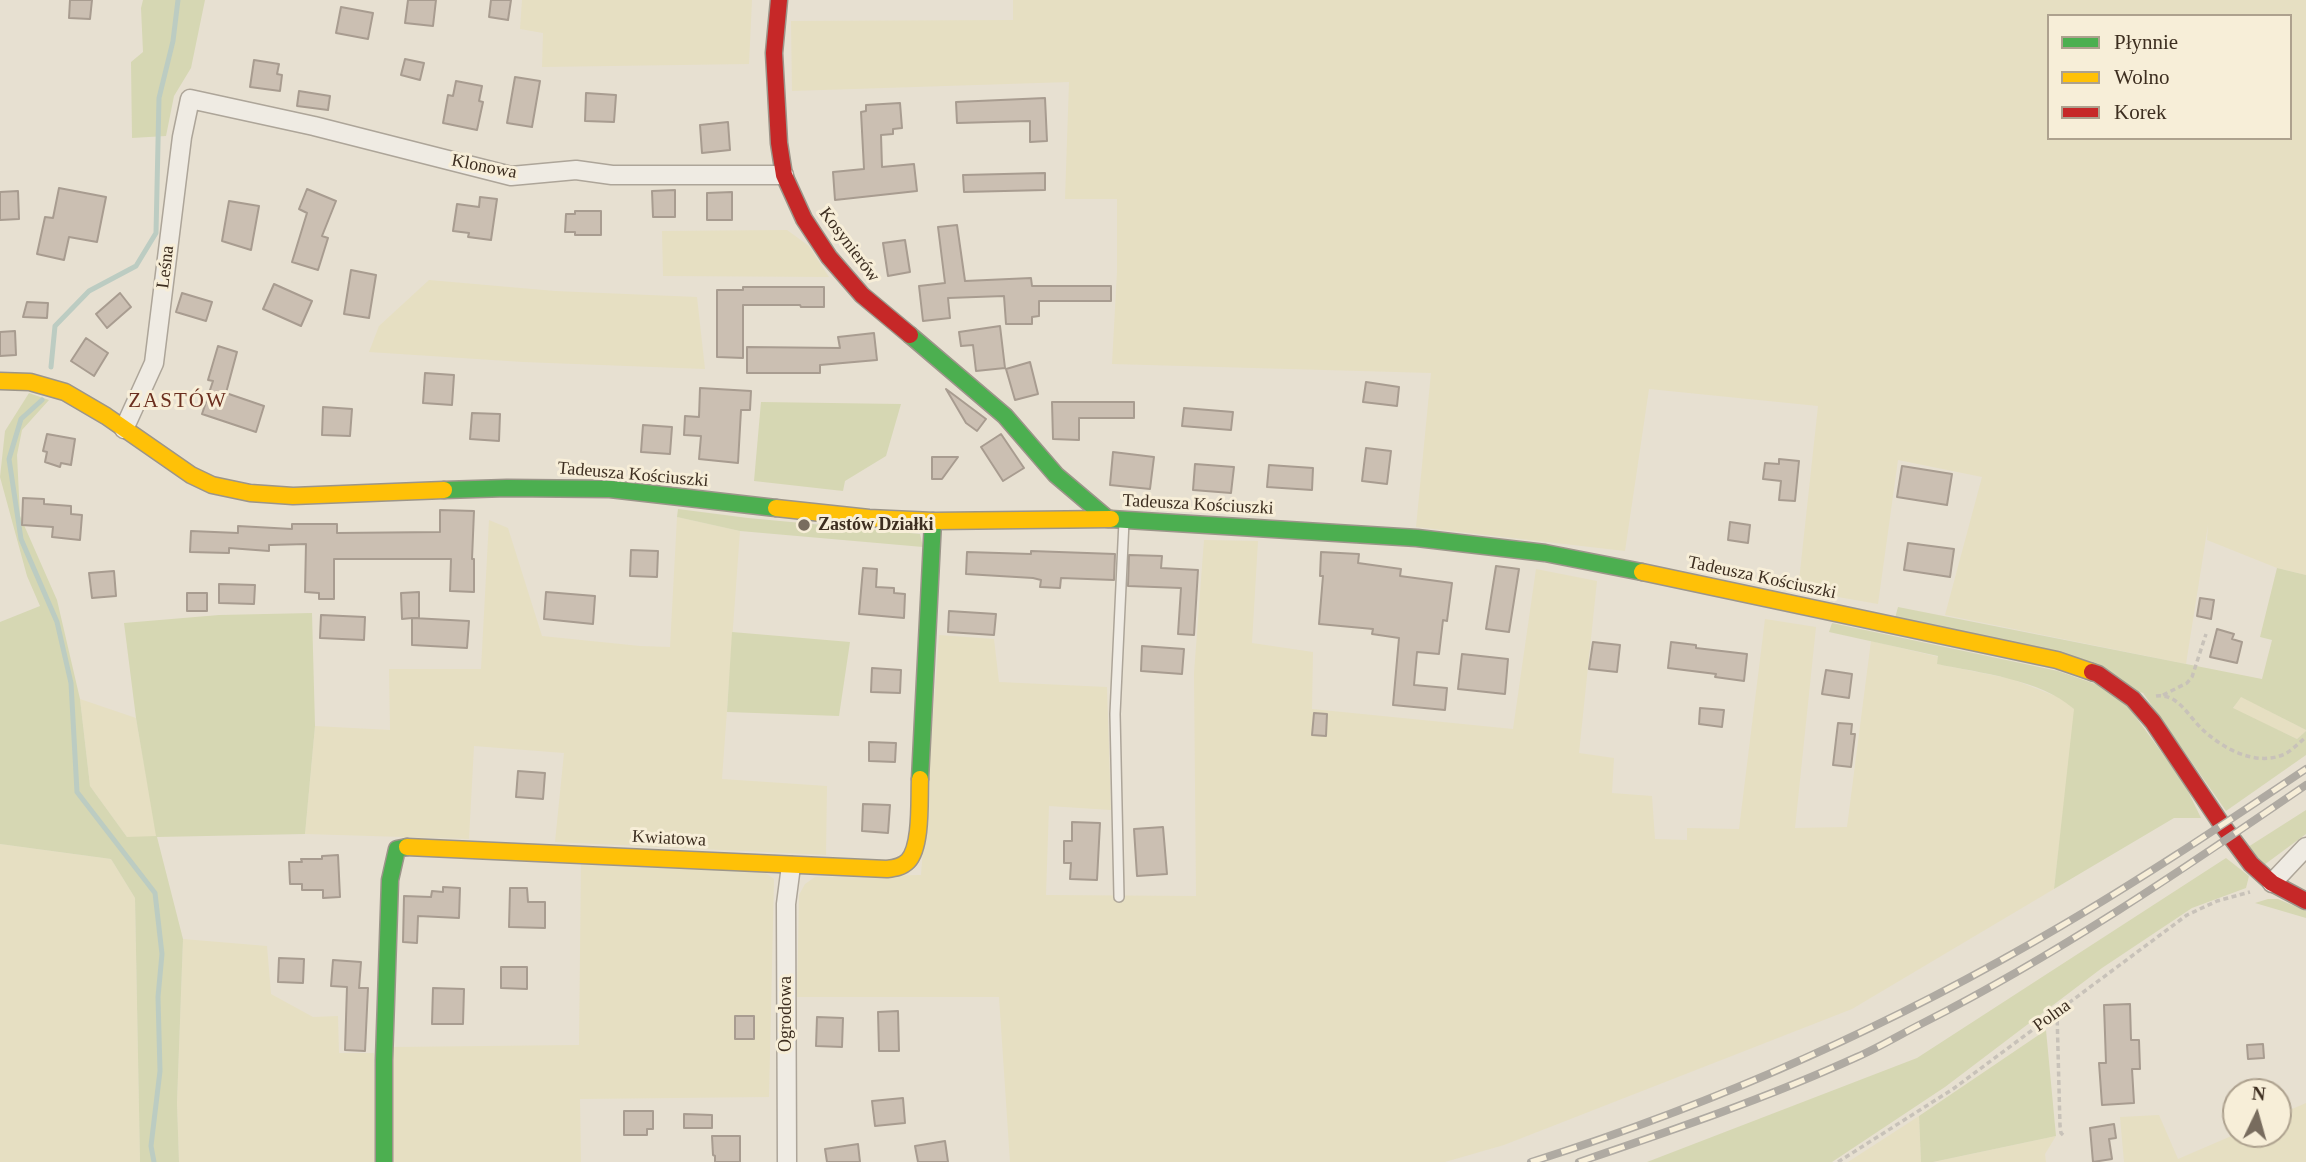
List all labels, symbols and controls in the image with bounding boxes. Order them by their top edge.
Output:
legend [2047,14,2292,140]
text: Płynnie [2114,30,2178,54]
text: Wolno [2114,65,2169,89]
text: Korek [2114,100,2166,124]
street label: Klonowa [450,150,518,184]
street label: Kosynierów [814,203,884,287]
street label: Leśna [153,244,179,290]
district label: ZASTÓW [129,388,227,414]
street label: Tadeusza Kościuszki [557,458,709,492]
street label: Tadeusza Kościuszki [1122,490,1274,520]
place label: Zastów Działki [818,514,934,536]
marker: Zastów Działki [796,517,812,533]
street label: Tadeusza Kościuszki [1686,552,1838,604]
street label: Kwiatowa [631,826,707,852]
street label: Ogrodowa [775,976,797,1052]
street label: Polna [2029,995,2075,1037]
north arrow [2222,1078,2292,1148]
text: N [2251,1083,2266,1105]

